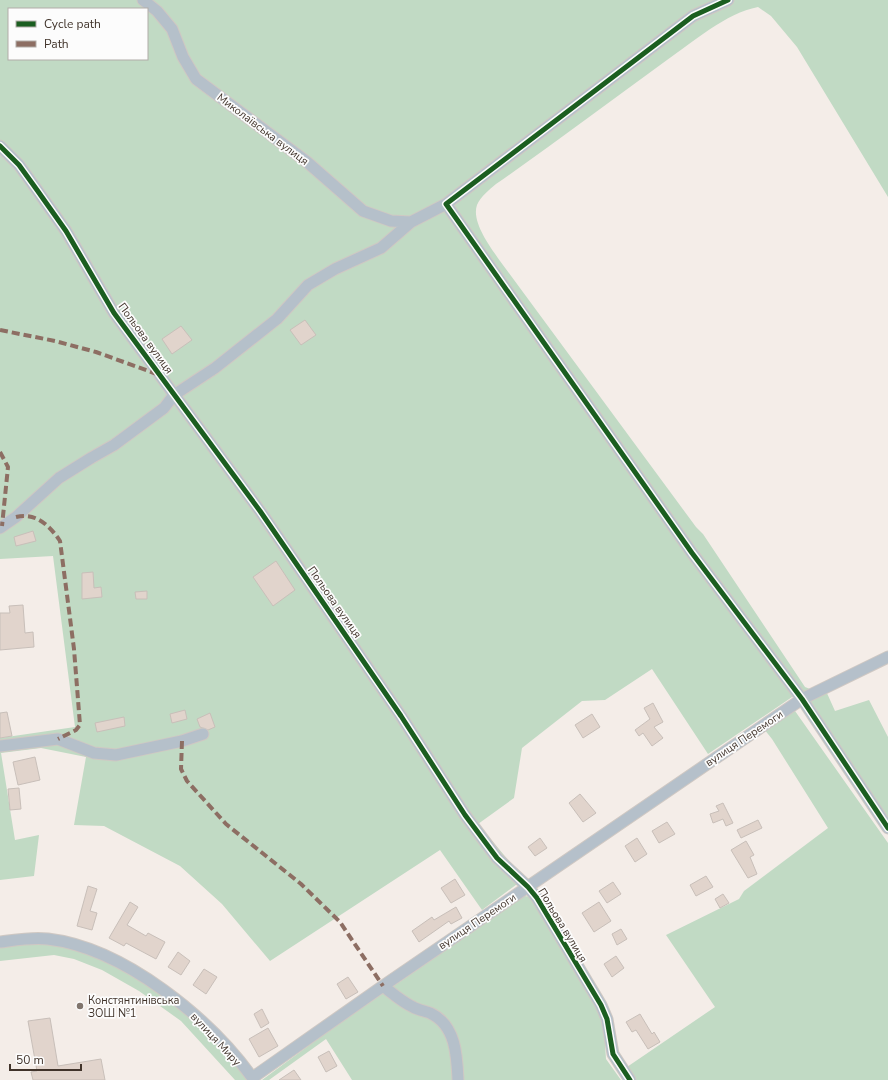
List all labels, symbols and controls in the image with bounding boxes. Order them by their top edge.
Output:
legend [8,8,148,60]
text: Cycle path [44,16,101,32]
text: Path [44,36,69,52]
street label: Миколаївська вулиця [214,90,312,169]
street label: Польова вулиця [115,300,176,377]
street label: Польова вулиця [304,563,365,641]
street label: вулиця Перемоги [702,707,786,770]
street label: Польова вулиця [534,885,591,965]
street label: вулиця Перемоги [435,890,519,953]
place label: Констянтинівська ЗОШ №1 [88,993,179,1021]
marker: Констянтинівська ЗОШ №1 [75,1001,85,1011]
street label: вулиця Миру [187,1010,244,1069]
scale bar [10,1046,81,1072]
text: 50 m [16,1052,44,1068]

